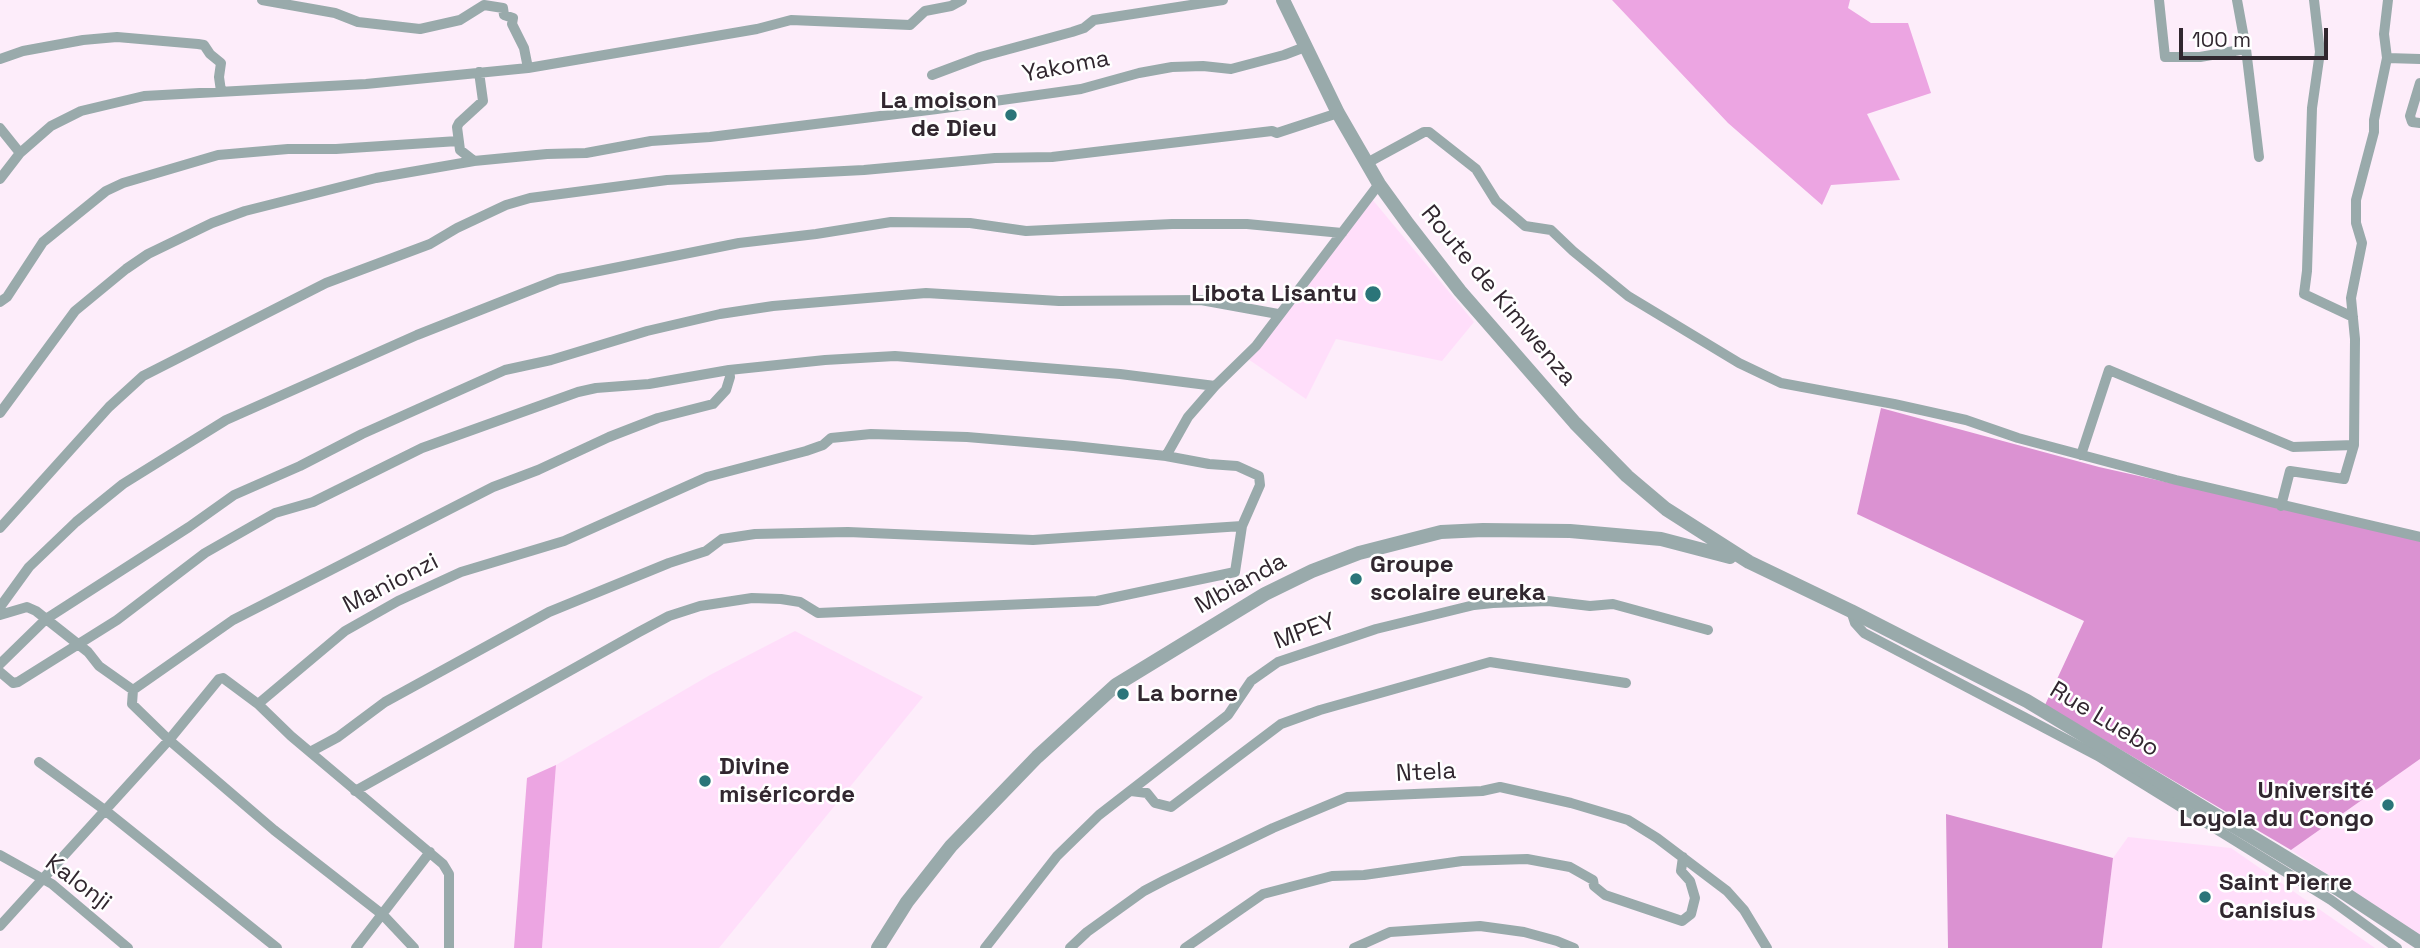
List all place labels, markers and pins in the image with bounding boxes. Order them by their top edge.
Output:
place label: La moison de Dieu [880,87,997,143]
marker: La moison de Dieu [1003,107,1019,123]
place label: Libota Lisantu [1191,280,1357,308]
marker: Libota Lisantu [1363,284,1383,304]
place label: Groupe scolaire eureka [1370,551,1546,607]
marker: Groupe scolaire eureka [1348,571,1364,587]
place label: La borne [1137,680,1238,708]
marker: La borne [1115,686,1131,702]
place label: Divine miséricorde [719,753,855,809]
marker: Divine miséricorde [697,773,713,789]
place label: Université Loyola du Congo [2179,777,2374,833]
marker: Université Loyola du Congo [2380,797,2396,813]
place label: Saint Pierre Canisius [2219,869,2352,925]
marker: Saint Pierre Canisius [2197,889,2213,905]

